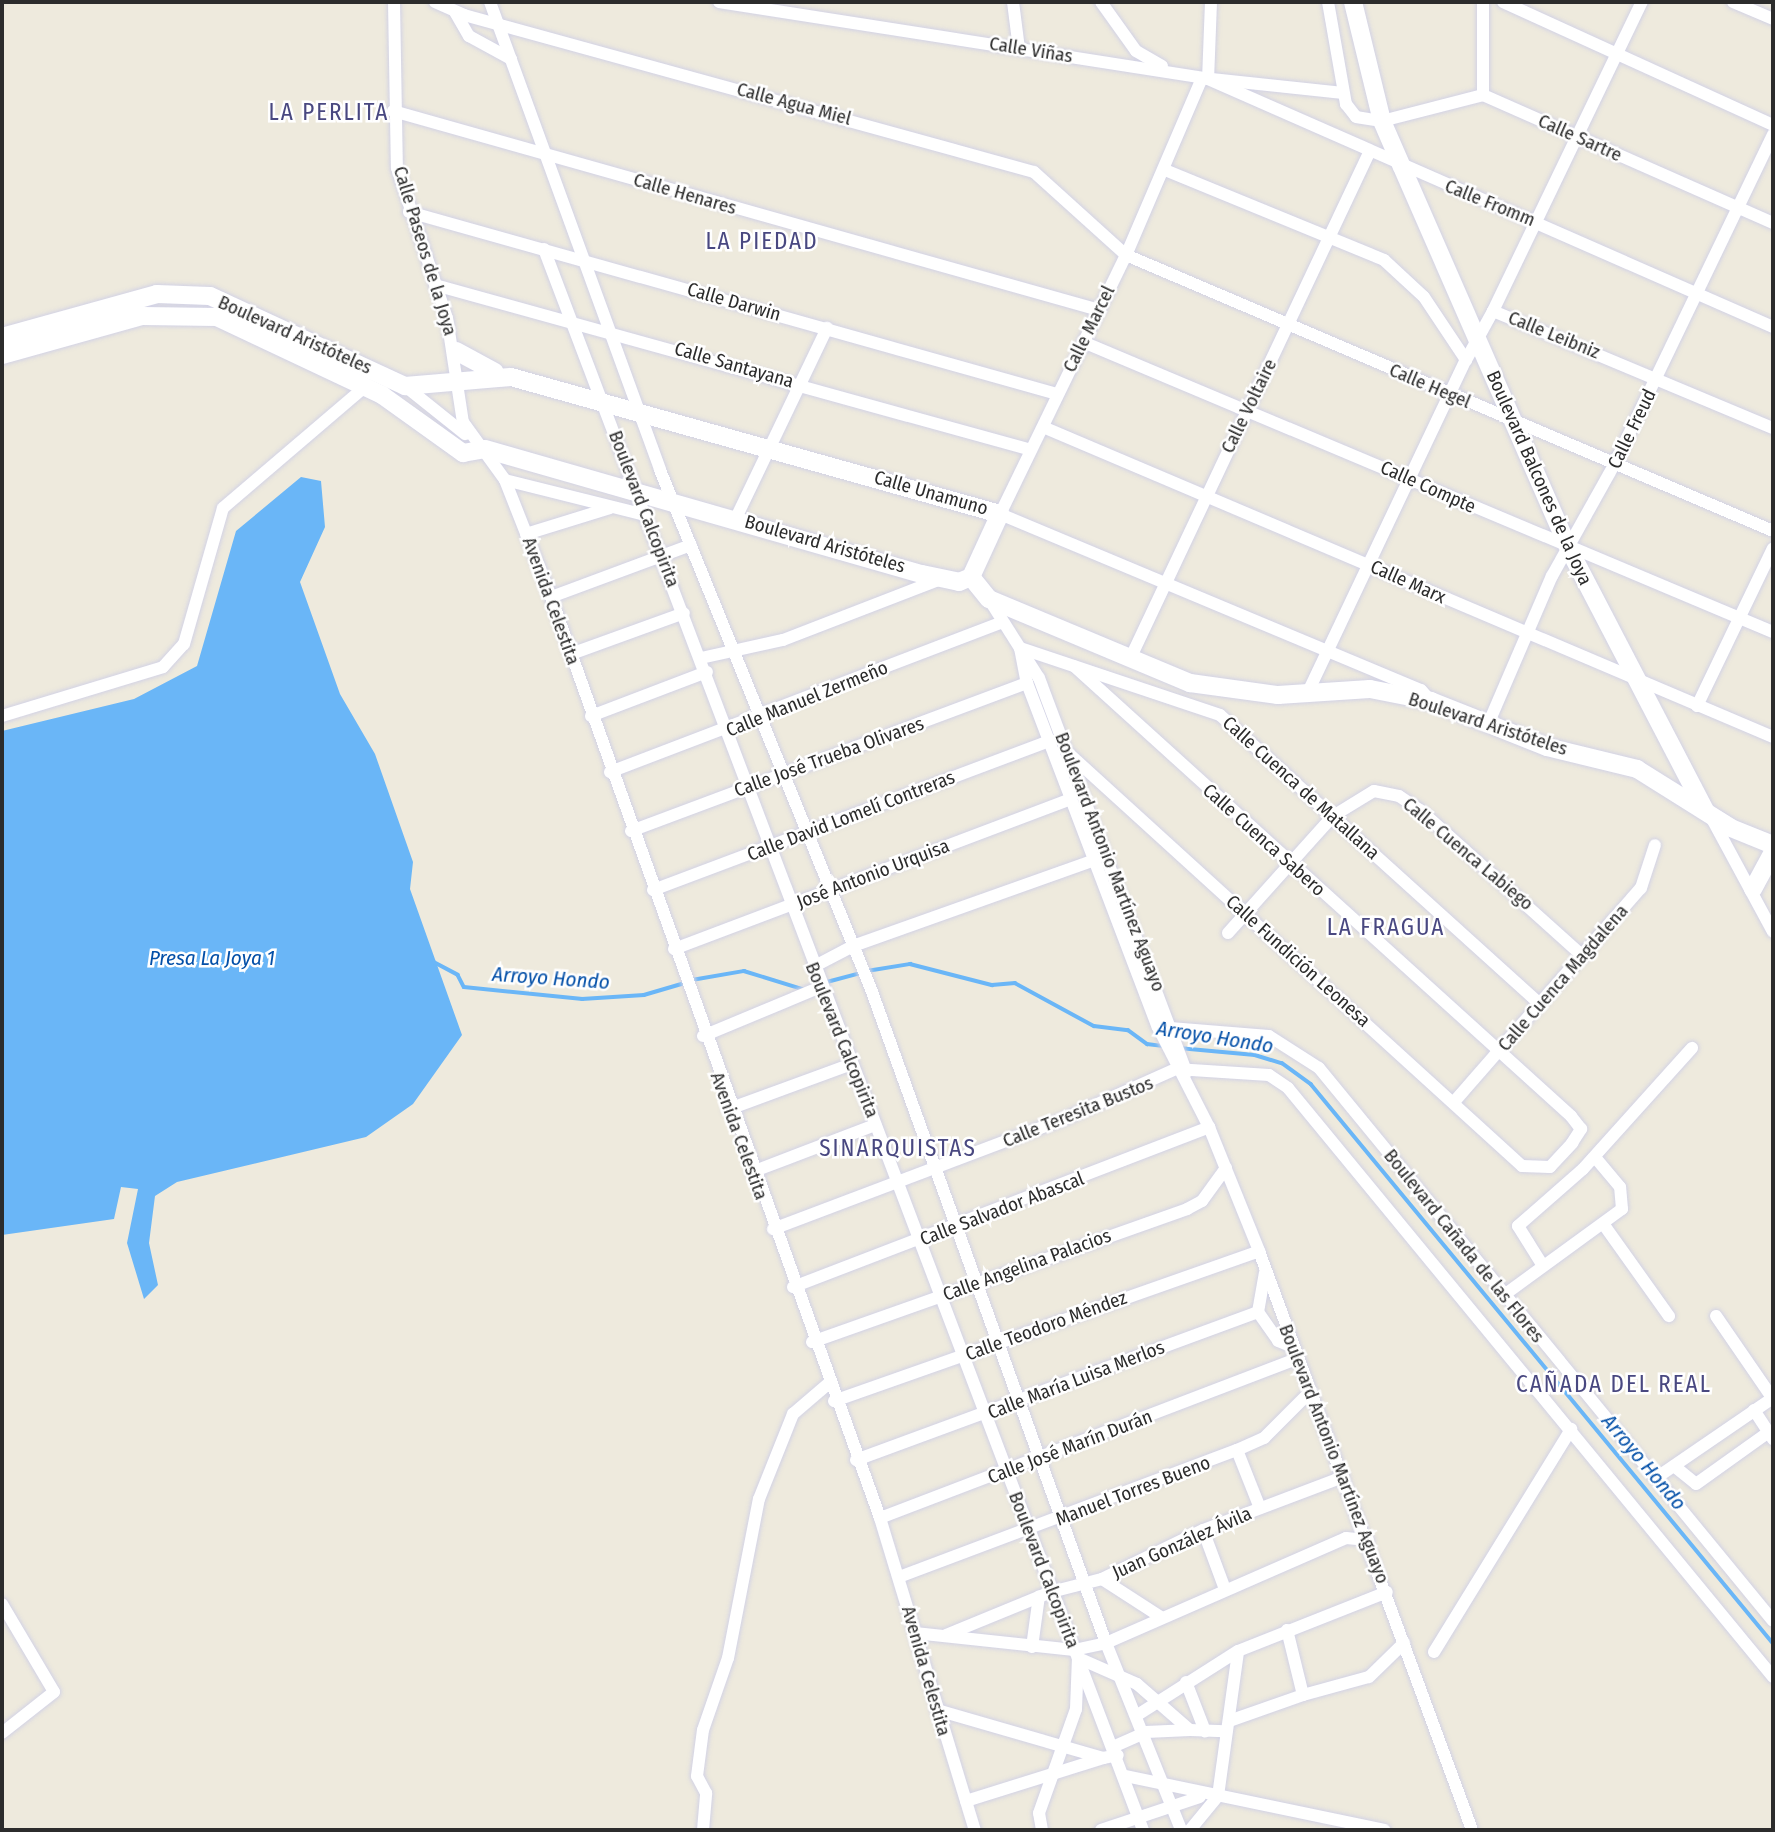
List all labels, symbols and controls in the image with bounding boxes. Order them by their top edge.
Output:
street label: Calle Viñas [988,32,1074,68]
street label: Calle Agua Miel [734,78,854,130]
district label: LA PERLITA [270,98,388,126]
street label: Calle Sartre [1535,109,1625,167]
street label: Calle Paseos de la Joya [388,164,462,338]
street label: Calle Henares [631,168,739,220]
street label: Calle Fromm [1442,175,1538,231]
district label: LA PIEDAD [707,227,817,255]
street label: Calle Darwin [685,278,783,326]
street label: Calle Marcel [1058,282,1120,376]
street label: Boulevard Aristóteles [215,291,375,379]
street label: Calle Leibniz [1505,306,1603,364]
street label: Calle Santayana [672,337,796,393]
street label: Calle Voltaire [1216,355,1282,457]
street label: Calle Hegel [1386,359,1474,413]
street label: Boulevard Balcones de la Joya [1481,367,1597,589]
street label: Calle Freud [1603,386,1661,472]
street label: Boulevard Calcopirita [604,428,684,590]
street label: Calle Compte [1377,456,1479,518]
street label: Calle Unamuno [871,466,991,520]
street label: Boulevard Aristóteles [742,510,908,578]
street label: Avenida Celestita [517,534,585,668]
street label: Calle Marx [1367,555,1449,609]
street label: Calle Manuel Zermeño [723,656,891,742]
street label: Boulevard Aristóteles [1406,688,1570,760]
street label: Calle Cuenca de Matallana [1218,711,1384,865]
street label: Calle José Trueba Olivares [731,712,927,802]
street label: Boulevard Antonio Martínez Aguayo [1050,729,1170,995]
street label: Calle David Lomelí Contreras [744,766,958,866]
street label: Calle Cuenca Sabero [1198,779,1330,901]
street label: Calle Cuenca Labiego [1398,793,1538,915]
street label: José Antonio Urquisa [793,834,953,914]
street label: Calle Fundición Leonesa [1221,890,1375,1032]
street label: Calle Cuenca Magdalena [1493,900,1633,1056]
district label: LA FRAGUA [1328,913,1444,941]
water label: Presa La Joya 1 [149,945,275,971]
street label: Boulevard Calcopirita [800,959,884,1121]
water label: Arroyo Hondo [491,961,611,995]
water label: Arroyo Hondo [1155,1015,1275,1059]
street label: Avenida Celestita [705,1069,773,1203]
street label: Calle Teresita Bustos [999,1071,1157,1153]
district label: SINARQUISTAS [821,1134,975,1162]
street label: Boulevard Cañada de las Flores [1379,1145,1549,1347]
street label: Calle Salvador Abascal [917,1167,1087,1251]
street label: Calle Angelina Palacios [940,1224,1114,1306]
street label: Calle Teodoro Méndez [962,1286,1130,1366]
street label: Boulevard Antonio Martínez Aguayo [1274,1321,1394,1587]
street label: Calle María Luisa Merlos [984,1336,1168,1424]
district label: CAÑADA DEL REAL [1518,1370,1710,1398]
street label: Calle José Marín Durán [984,1405,1156,1489]
water label: Arroyo Hondo [1597,1409,1691,1515]
street label: Manuel Torres Bueno [1052,1451,1214,1531]
street label: Boulevard Calcopirita [1004,1489,1084,1651]
street label: Juan González Ávila [1109,1502,1255,1584]
street label: Avenida Celestita [897,1603,955,1739]

